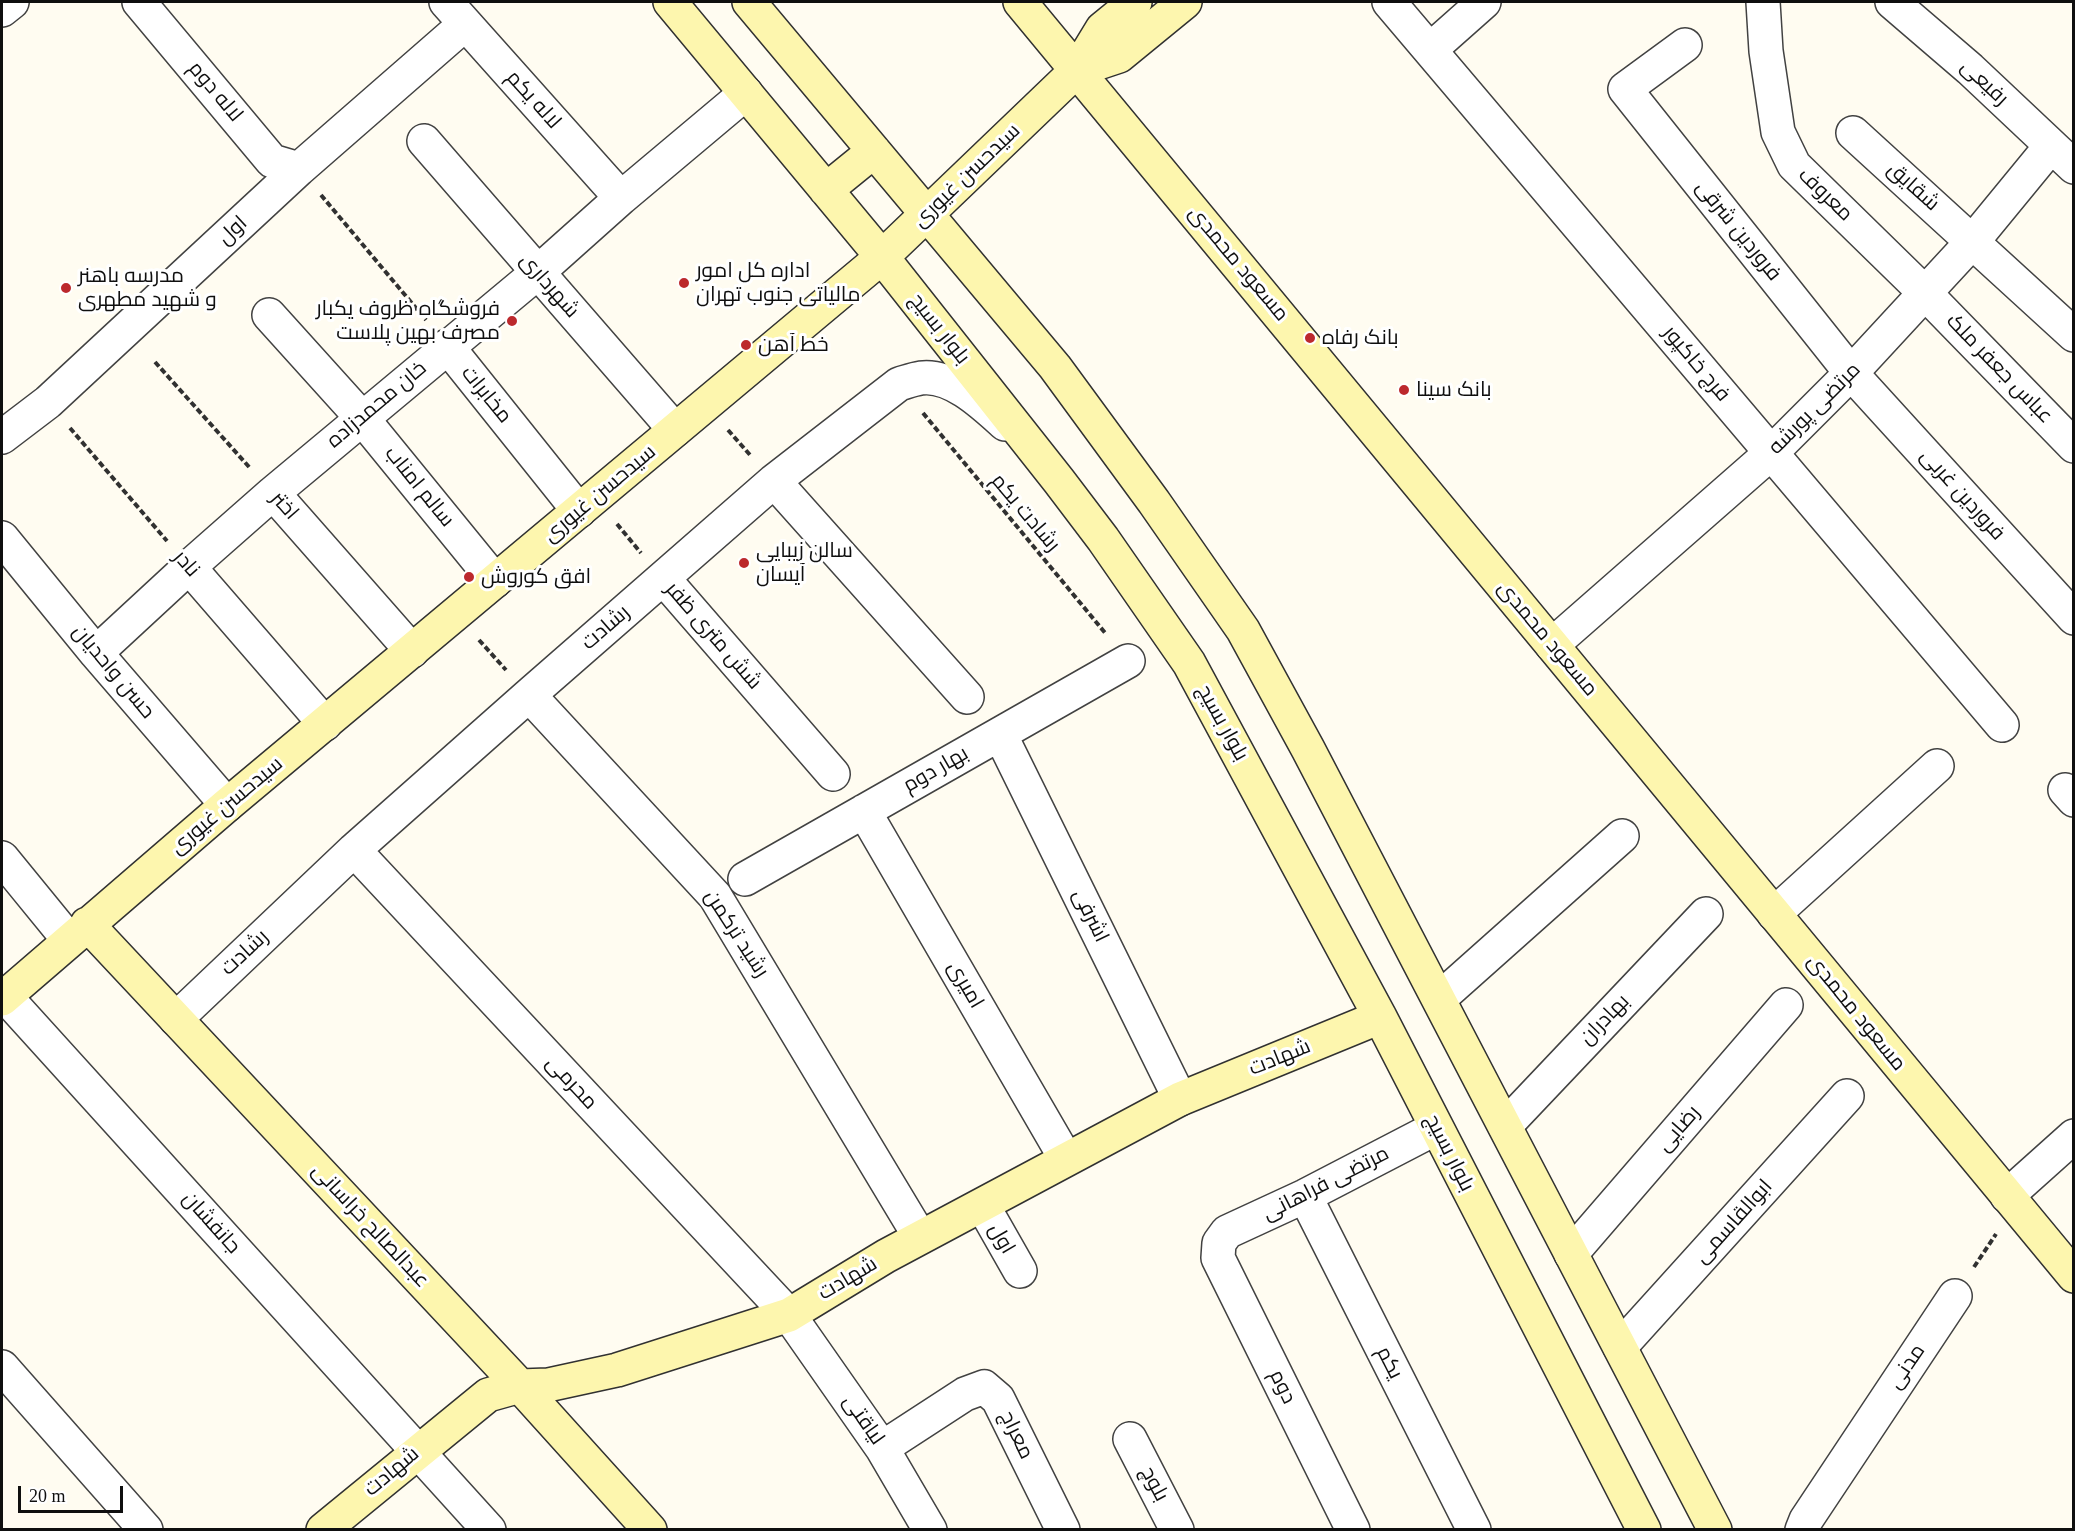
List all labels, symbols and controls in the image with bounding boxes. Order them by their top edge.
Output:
street label: رفیعی [1955,55,2013,111]
street label: لاله دوم [182,57,248,127]
street label: لاله یکم [500,66,566,134]
street label: سیدحسن غیوری [908,119,1026,233]
street label: شقایق [1882,157,1944,217]
street label: معروف [1792,163,1858,227]
street label: فروردین شرقی [1690,176,1786,286]
street label: مسعود محمدی [1182,201,1294,327]
street label: اول [213,211,253,251]
street label: شهرداری [514,248,584,324]
place label: اداره کل امور مالیاتی جنوب تهران [696,258,860,308]
place label: مدرسه باهنر و شهید مطهری [78,263,217,313]
marker: اداره کل امور مالیاتی جنوب تهران [677,276,691,290]
marker: مدرسه باهنر و شهید مطهری [59,281,73,295]
street label: بلوار بسیج [903,288,975,370]
place label: فروشگاه ظروف یکبار مصرف بهین پلاست [316,296,500,346]
street label: عباس جعفر ملک [1940,309,2058,429]
marker: فروشگاه ظروف یکبار مصرف بهین پلاست [505,314,519,328]
street label: فرج خاکپور [1657,321,1735,407]
place label: بانک رفاه [1322,325,1399,351]
marker: بانک رفاه [1303,331,1317,345]
place label: خط آهن [758,332,829,358]
marker: خط آهن [739,338,753,352]
street label: خان محمدزاده [322,356,432,454]
street label: مرتضی پورشه [1764,358,1866,460]
street label: مخابرات [455,361,517,429]
place label: بانک سینا [1416,377,1492,403]
marker: بانک سینا [1397,383,1411,397]
street label: سیدحسن غیوری [539,440,661,548]
street label: سالم امناب [379,442,459,532]
street label: فروردین غربی [1914,444,2010,546]
street label: رشادت یکم [985,469,1065,557]
street label: اختر [265,486,303,526]
place label: سالن زیبایی آیسان [756,538,853,588]
street label: نادر [167,545,205,583]
marker: سالن زیبایی آیسان [737,556,751,570]
place label: افق کوروش [481,564,591,590]
marker: افق کوروش [462,570,476,584]
street label: مسعود محمدی [1491,576,1603,702]
street label: شش متری ظفر [659,577,767,695]
street label: رشادت [577,600,635,656]
street label: حسن واحدیان [66,620,160,724]
street label: بلوار بسیج [1191,680,1253,766]
street label: بهار دوم [899,741,973,799]
street label: سیدحسن غیوری [166,752,288,860]
street label: رشید ترکمن [698,885,774,983]
street label: اشرفی [1066,885,1114,947]
street label: رشادت [216,925,274,981]
street label: مسعود محمدی [1801,950,1911,1076]
street label: امیری [941,957,989,1013]
street label: بهادران [1575,989,1635,1051]
street label: شهادت [1246,1034,1314,1082]
street label: محرمی [540,1051,602,1115]
street label: رضایی [1652,1101,1706,1157]
street label: بلوار بسیج [1419,1110,1479,1196]
street label: مرتضی فراهانی [1258,1141,1394,1227]
street label: عبدالصالح خراسانی [306,1159,434,1293]
street label: ابوالقاسمی [1690,1175,1778,1269]
street label: جانفشان [177,1187,245,1259]
street label: اول [982,1219,1020,1259]
street label: شهادت [814,1252,882,1306]
street label: مدنی [1883,1340,1931,1394]
street label: یکم [1370,1342,1408,1384]
street label: دوم [1263,1366,1301,1408]
street label: لیاقتی [837,1390,889,1450]
street label: معراج [994,1407,1038,1463]
street label: شهادت [359,1442,425,1502]
street label: بلوچ [1134,1462,1174,1506]
scale bar [21,1474,126,1512]
text: 20 m [29,1486,66,1506]

